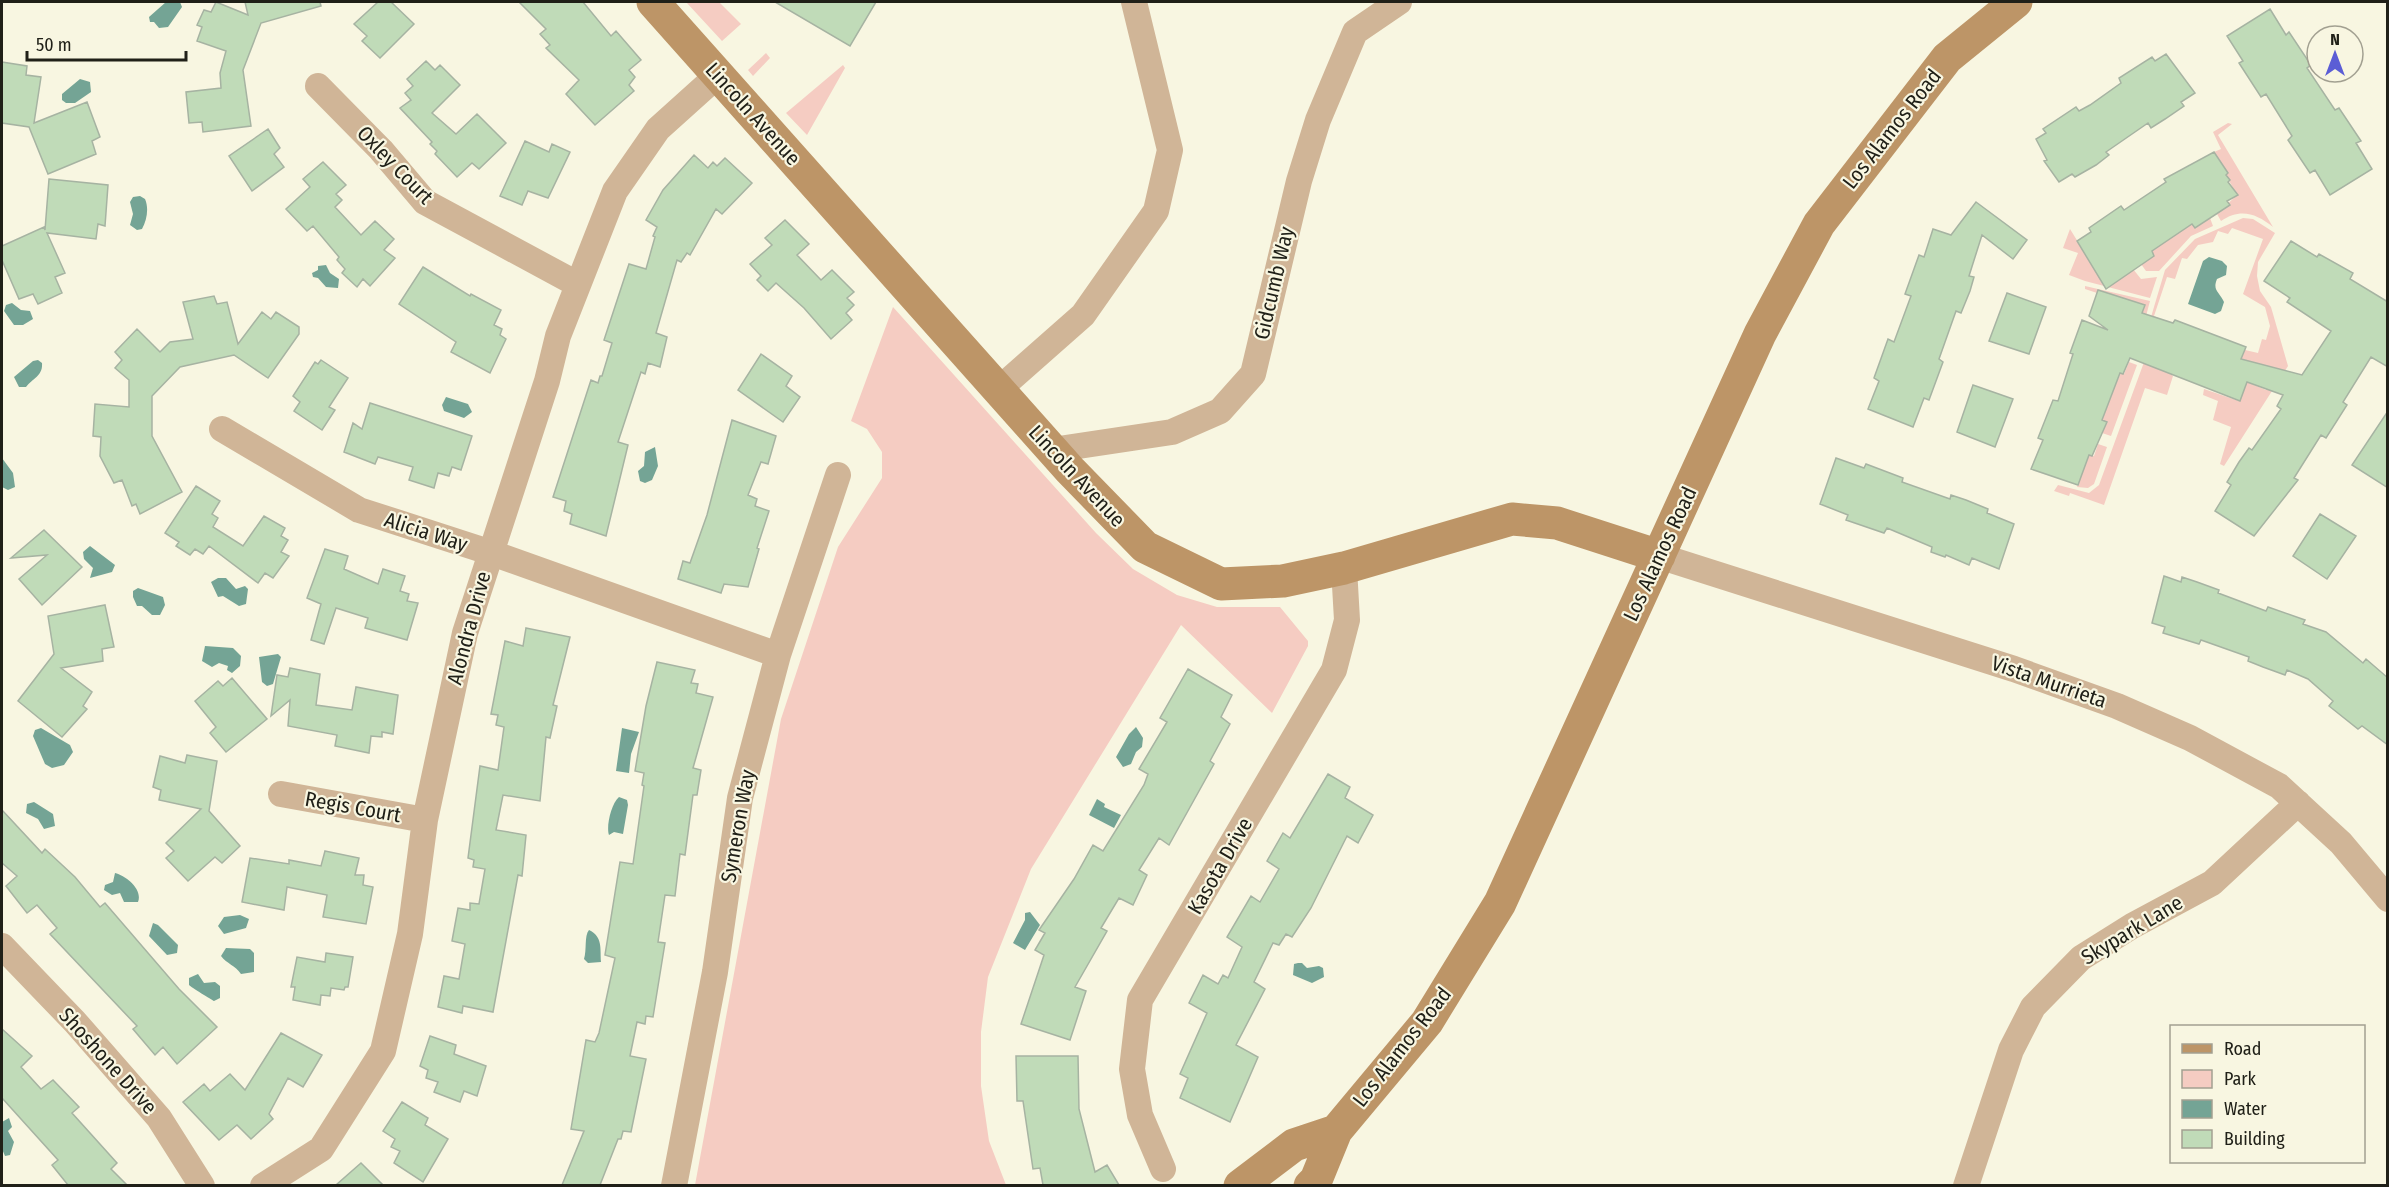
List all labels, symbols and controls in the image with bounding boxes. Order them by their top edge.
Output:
scale bar [27,24,186,62]
north arrow [2305,24,2365,84]
text: N [2330,30,2340,49]
text: 50 m [36,34,72,56]
street label: Lincoln Avenue [700,57,806,171]
street label: Los Alamos Road [1837,64,1947,194]
street label: Oxley Court [351,120,439,210]
street label: Gidcumb Way [1248,223,1300,342]
street label: Lincoln Avenue [1023,420,1131,532]
street label: Los Alamos Road [1618,483,1702,625]
street label: Alicia Way [381,506,471,558]
street label: Alondra Drive [441,569,497,687]
street label: Vista Murrieta [1988,650,2110,714]
street label: Symeron Way [715,767,761,885]
street label: Regis Court [303,786,403,828]
street label: Kasota Drive [1182,813,1258,919]
street label: Skypark Lane [2077,890,2187,970]
street label: Los Alamos Road [1347,982,1457,1112]
street label: Shoshone Drive [53,1002,163,1120]
legend [2170,1025,2365,1163]
text: Road [2224,1038,2261,1060]
text: Park [2224,1068,2257,1090]
text: Water [2224,1098,2267,1120]
text: Building [2224,1128,2285,1150]

